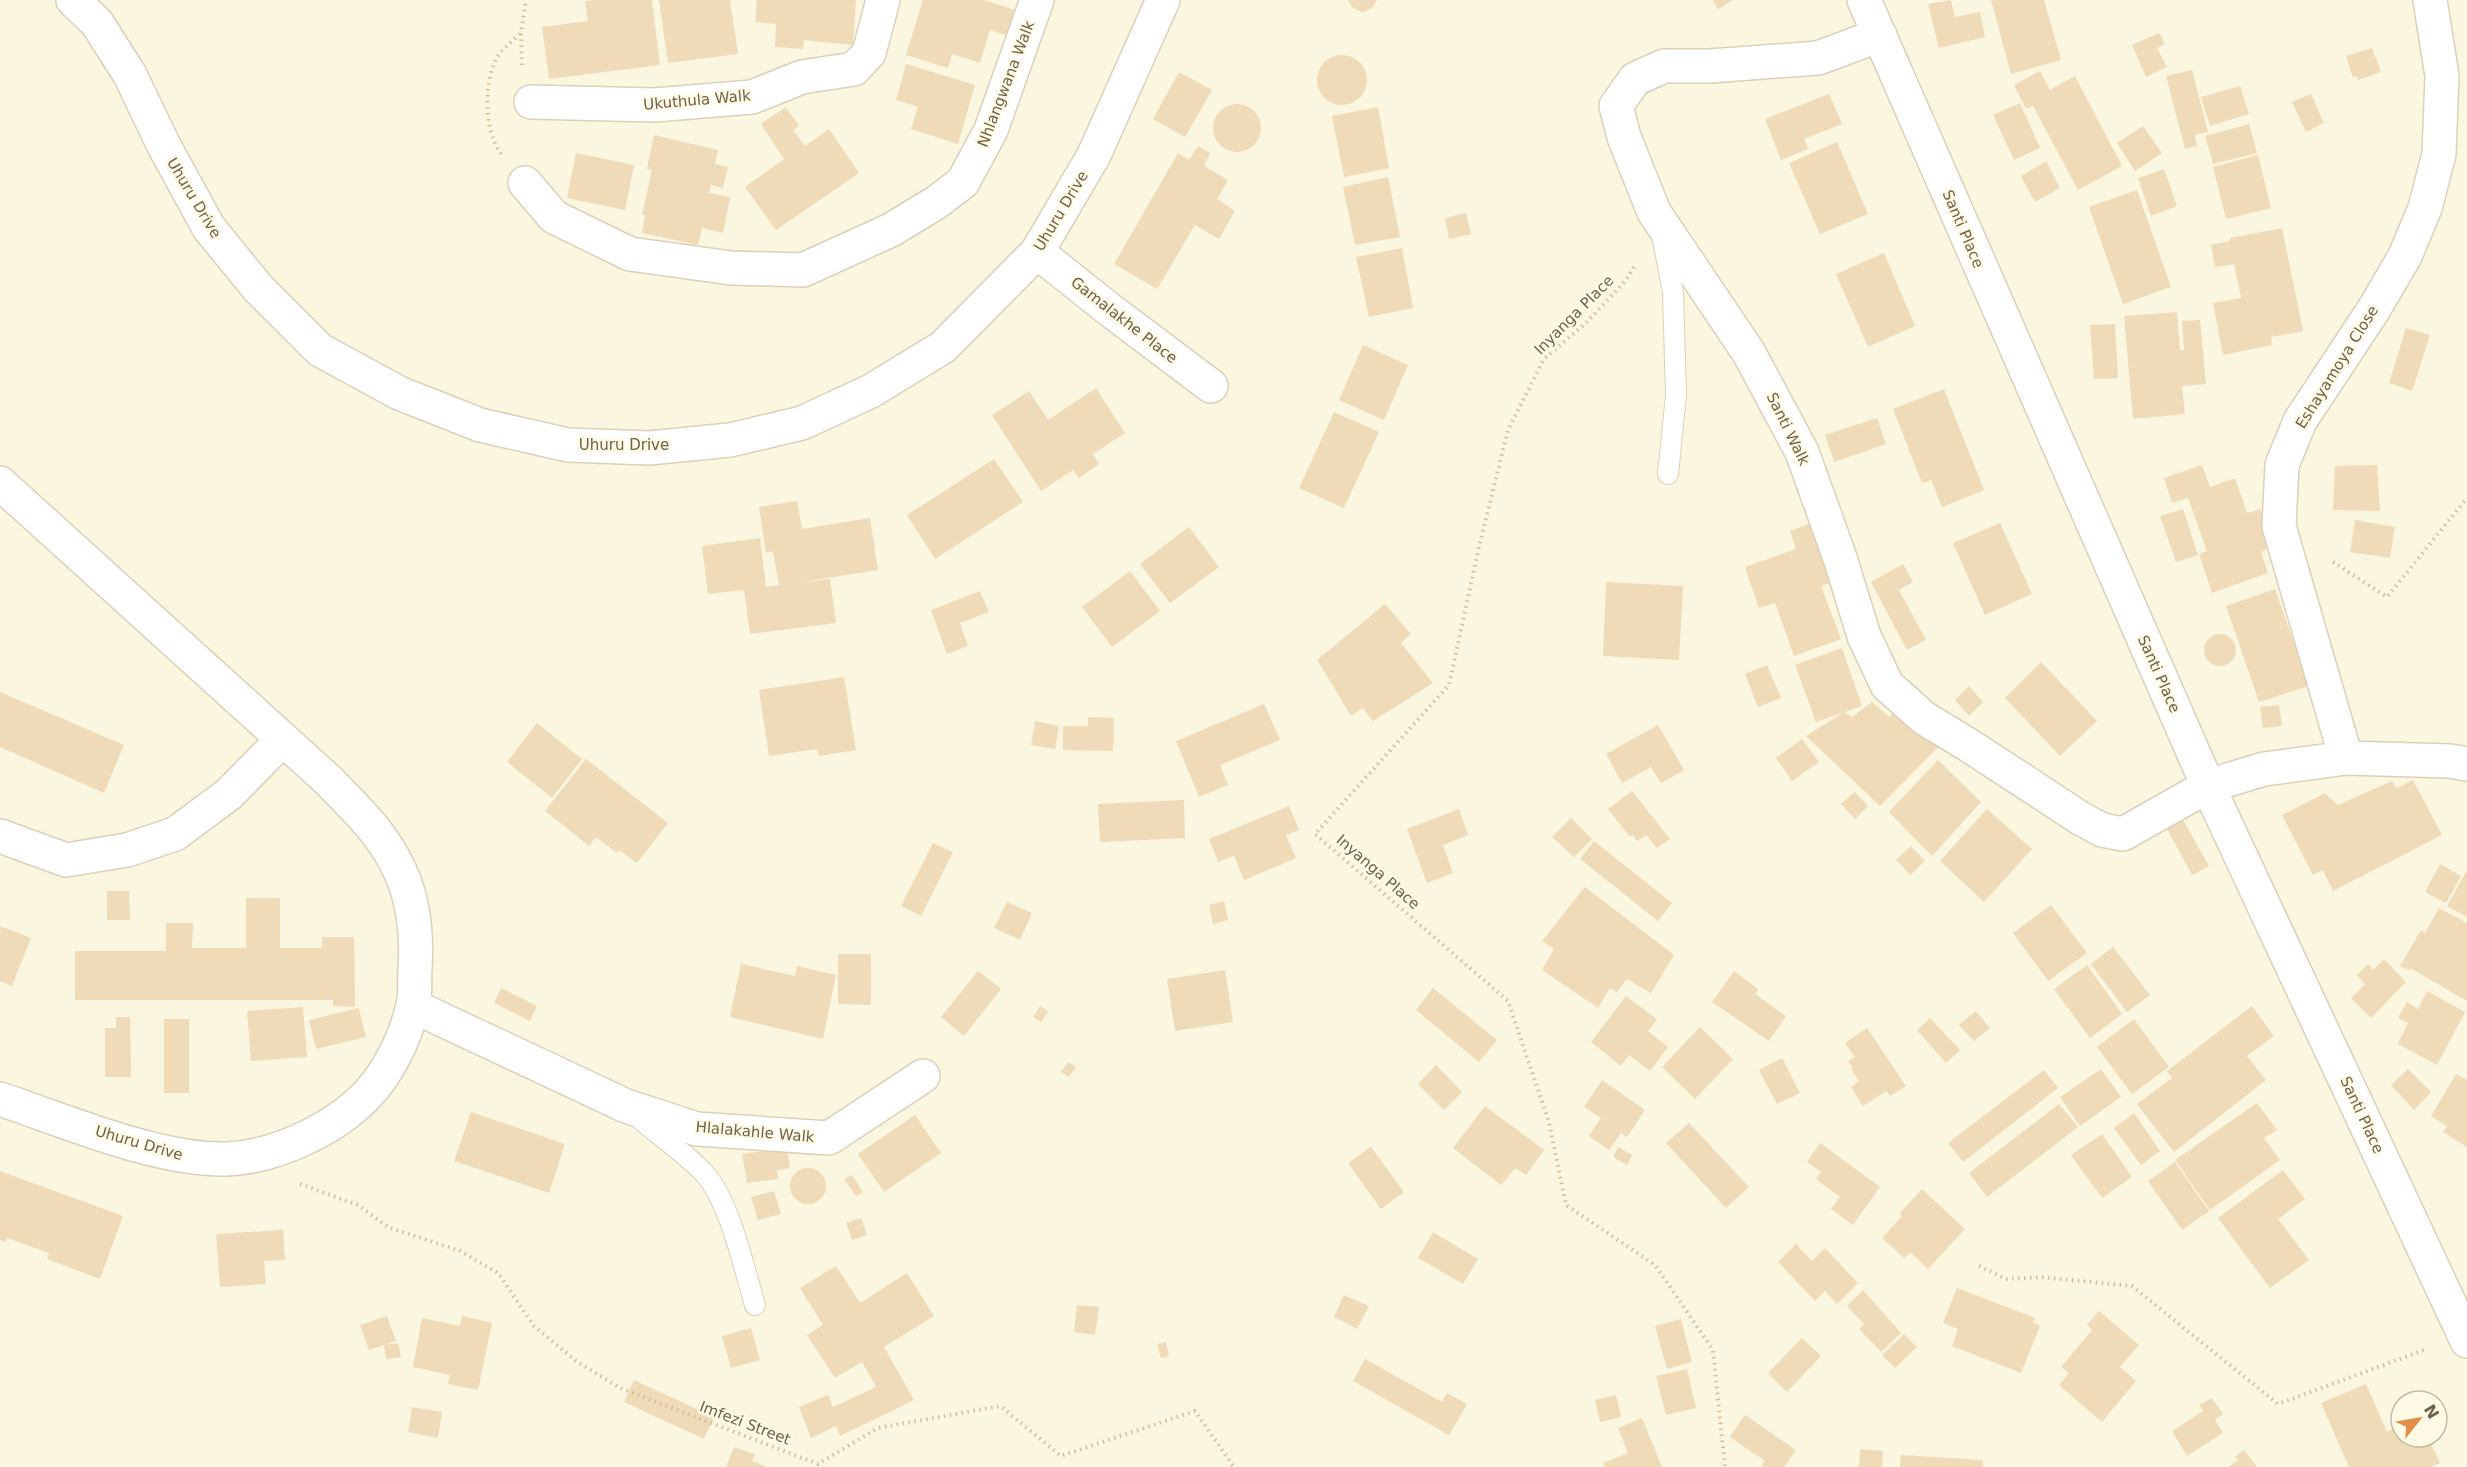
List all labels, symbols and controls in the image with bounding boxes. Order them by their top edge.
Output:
street label: Nhlangwana Walk [974,18,1039,150]
street label: Ukuthula Walk [643,86,752,114]
street label: Uhuru Drive [163,155,225,241]
street label: Uhuru Drive [1030,168,1092,254]
street label: Santi Place [1939,187,1987,271]
street label: Inyanga Place [1531,272,1617,358]
street label: Gamalakhe Place [1067,273,1181,367]
street label: Eshayamoya Close [2292,302,2382,432]
street label: Santi Walk [1763,390,1814,469]
street label: Uhuru Drive [579,436,669,454]
street label: Santi Place [2134,632,2184,716]
street label: Inyanga Place [1333,831,1423,913]
street label: Santi Place [2336,1074,2388,1156]
street label: Hlalakahle Walk [695,1118,815,1146]
street label: Uhuru Drive [93,1122,185,1164]
north arrow [2389,1389,2449,1449]
street label: Imfezi Street [697,1397,793,1449]
text: N [2420,1401,2443,1422]

